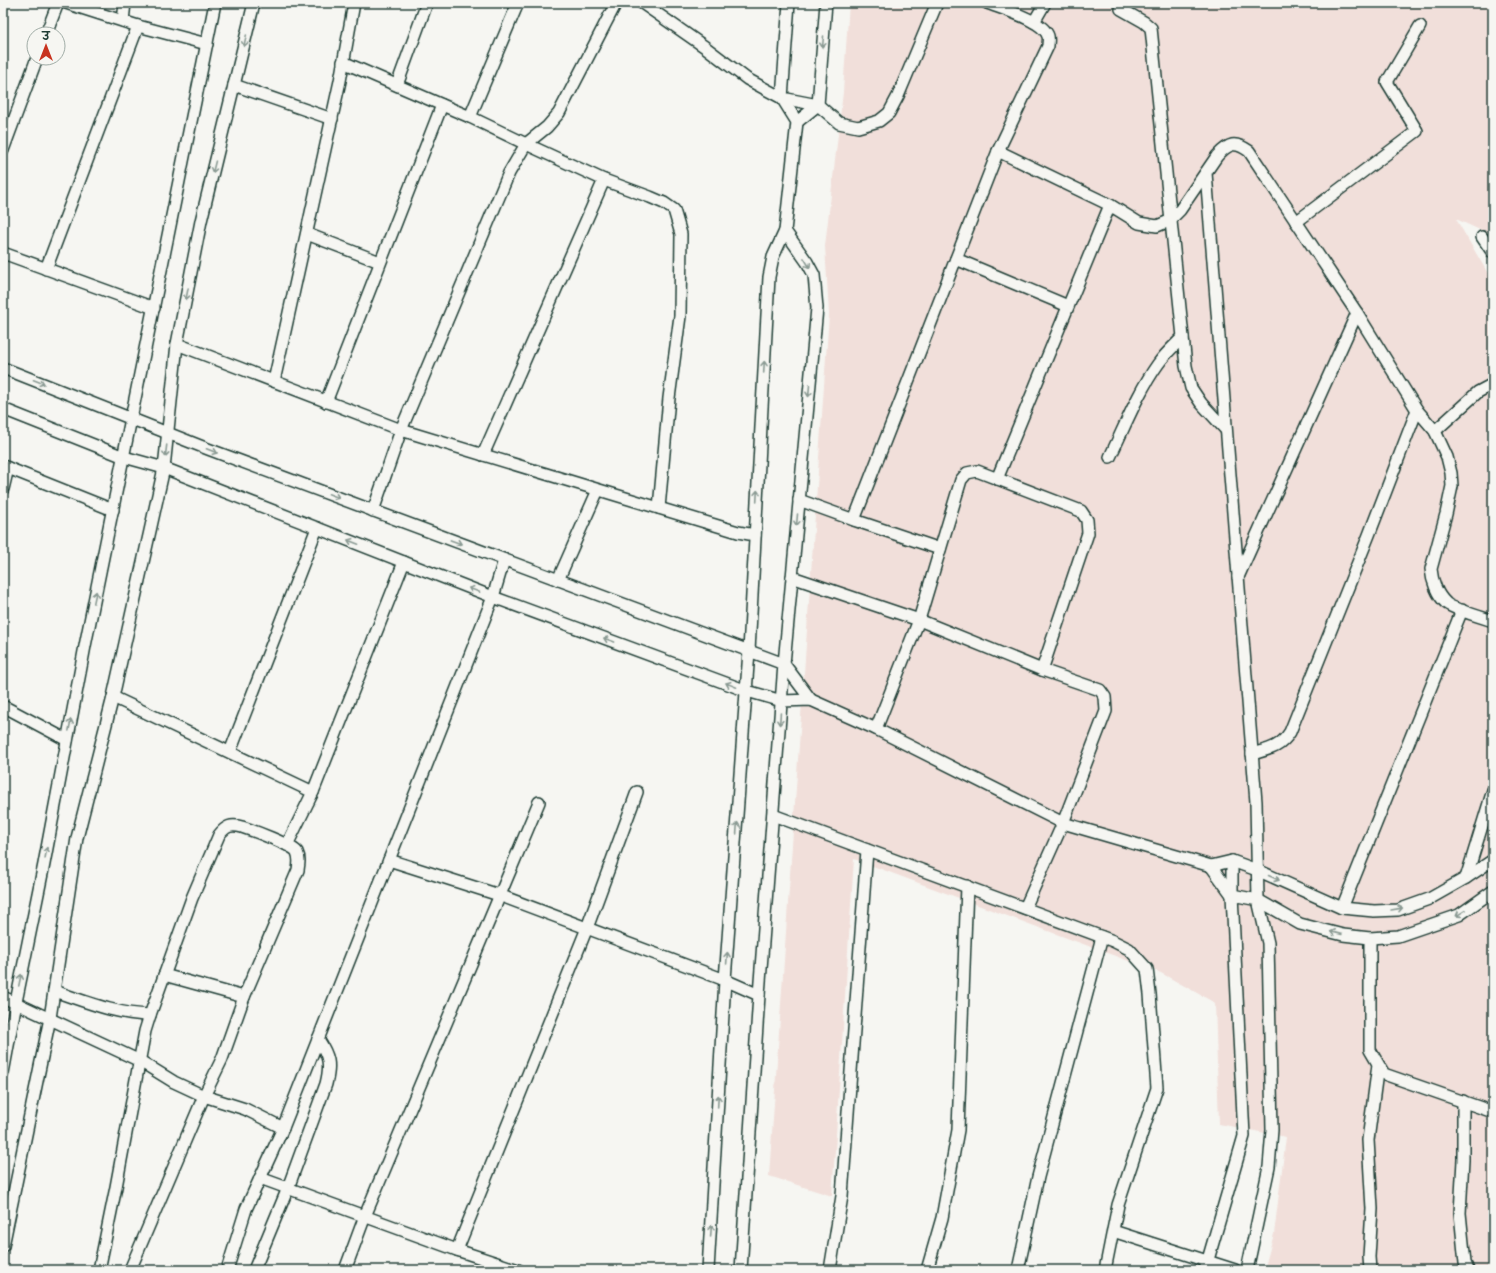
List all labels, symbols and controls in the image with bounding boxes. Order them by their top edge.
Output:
north arrow [26,26,66,66]
text: उ [41,30,51,44]
one-way arrow [240,34,248,47]
one-way arrow [819,35,827,48]
one-way arrow [210,161,218,174]
one-way arrow [804,257,812,269]
one-way arrow [182,288,190,301]
one-way arrow [760,361,767,374]
one-way arrow [33,379,45,386]
one-way arrow [805,384,813,397]
one-way arrow [162,444,170,457]
one-way arrow [206,447,218,455]
one-way arrow [753,490,760,503]
one-way arrow [327,493,339,501]
one-way arrow [794,513,801,526]
one-way arrow [348,538,360,546]
one-way arrow [449,538,461,546]
one-way arrow [469,585,481,593]
one-way arrow [92,591,100,604]
one-way arrow [604,636,616,644]
one-way arrow [726,680,738,688]
one-way arrow [777,713,784,726]
one-way arrow [66,719,74,732]
one-way arrow [733,822,740,835]
one-way arrow [43,847,51,860]
one-way arrow [1268,875,1280,882]
one-way arrow [1390,905,1403,913]
one-way arrow [1455,909,1467,917]
one-way arrow [1330,929,1343,936]
one-way arrow [723,952,731,965]
one-way arrow [17,974,25,987]
one-way arrow [715,1095,722,1108]
one-way arrow [707,1225,714,1238]

